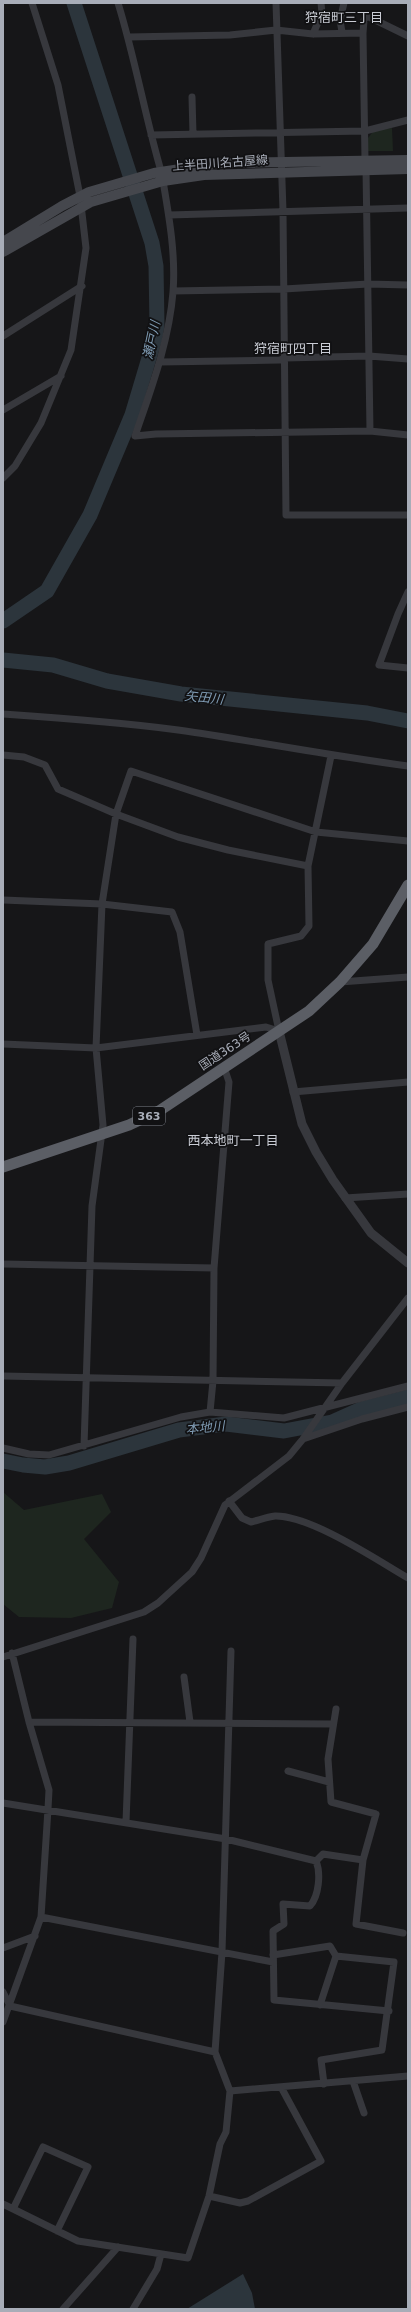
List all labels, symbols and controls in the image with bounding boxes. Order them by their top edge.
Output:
district label: 狩宿町三丁目 [305,10,383,25]
street label: 上半田川名古屋線 [172,153,268,173]
water label: 瀬戸川 [140,318,163,361]
district label: 狩宿町四丁目 [254,341,332,356]
water label: 矢田川 [184,688,226,707]
street label: 国道363号 [196,1029,254,1073]
road number: 363 [133,1107,165,1125]
district label: 西本地町一丁目 [187,1133,279,1148]
water label: 本地川 [185,1418,227,1437]

